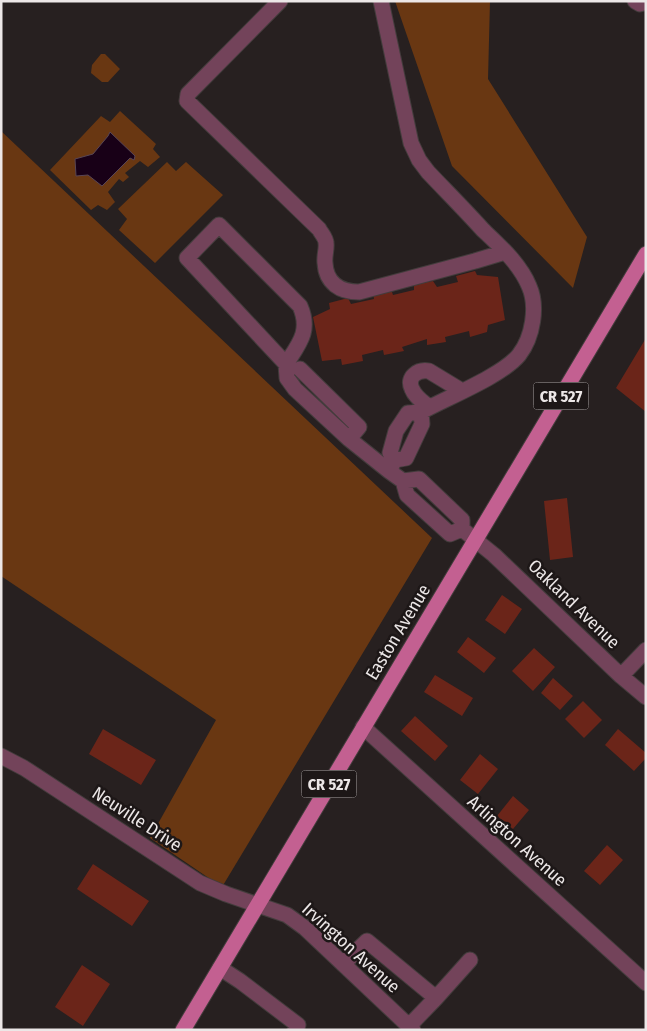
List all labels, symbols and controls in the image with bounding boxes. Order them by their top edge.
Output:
road number: CR 527 [534,382,588,410]
street label: Oakland Avenue [523,555,625,653]
street label: Easton Avenue [361,580,435,684]
road number: CR 527 [302,771,356,798]
street label: Neuville Drive [88,782,186,856]
street label: Arlington Avenue [463,791,571,891]
street label: Irvington Avenue [297,898,405,998]

